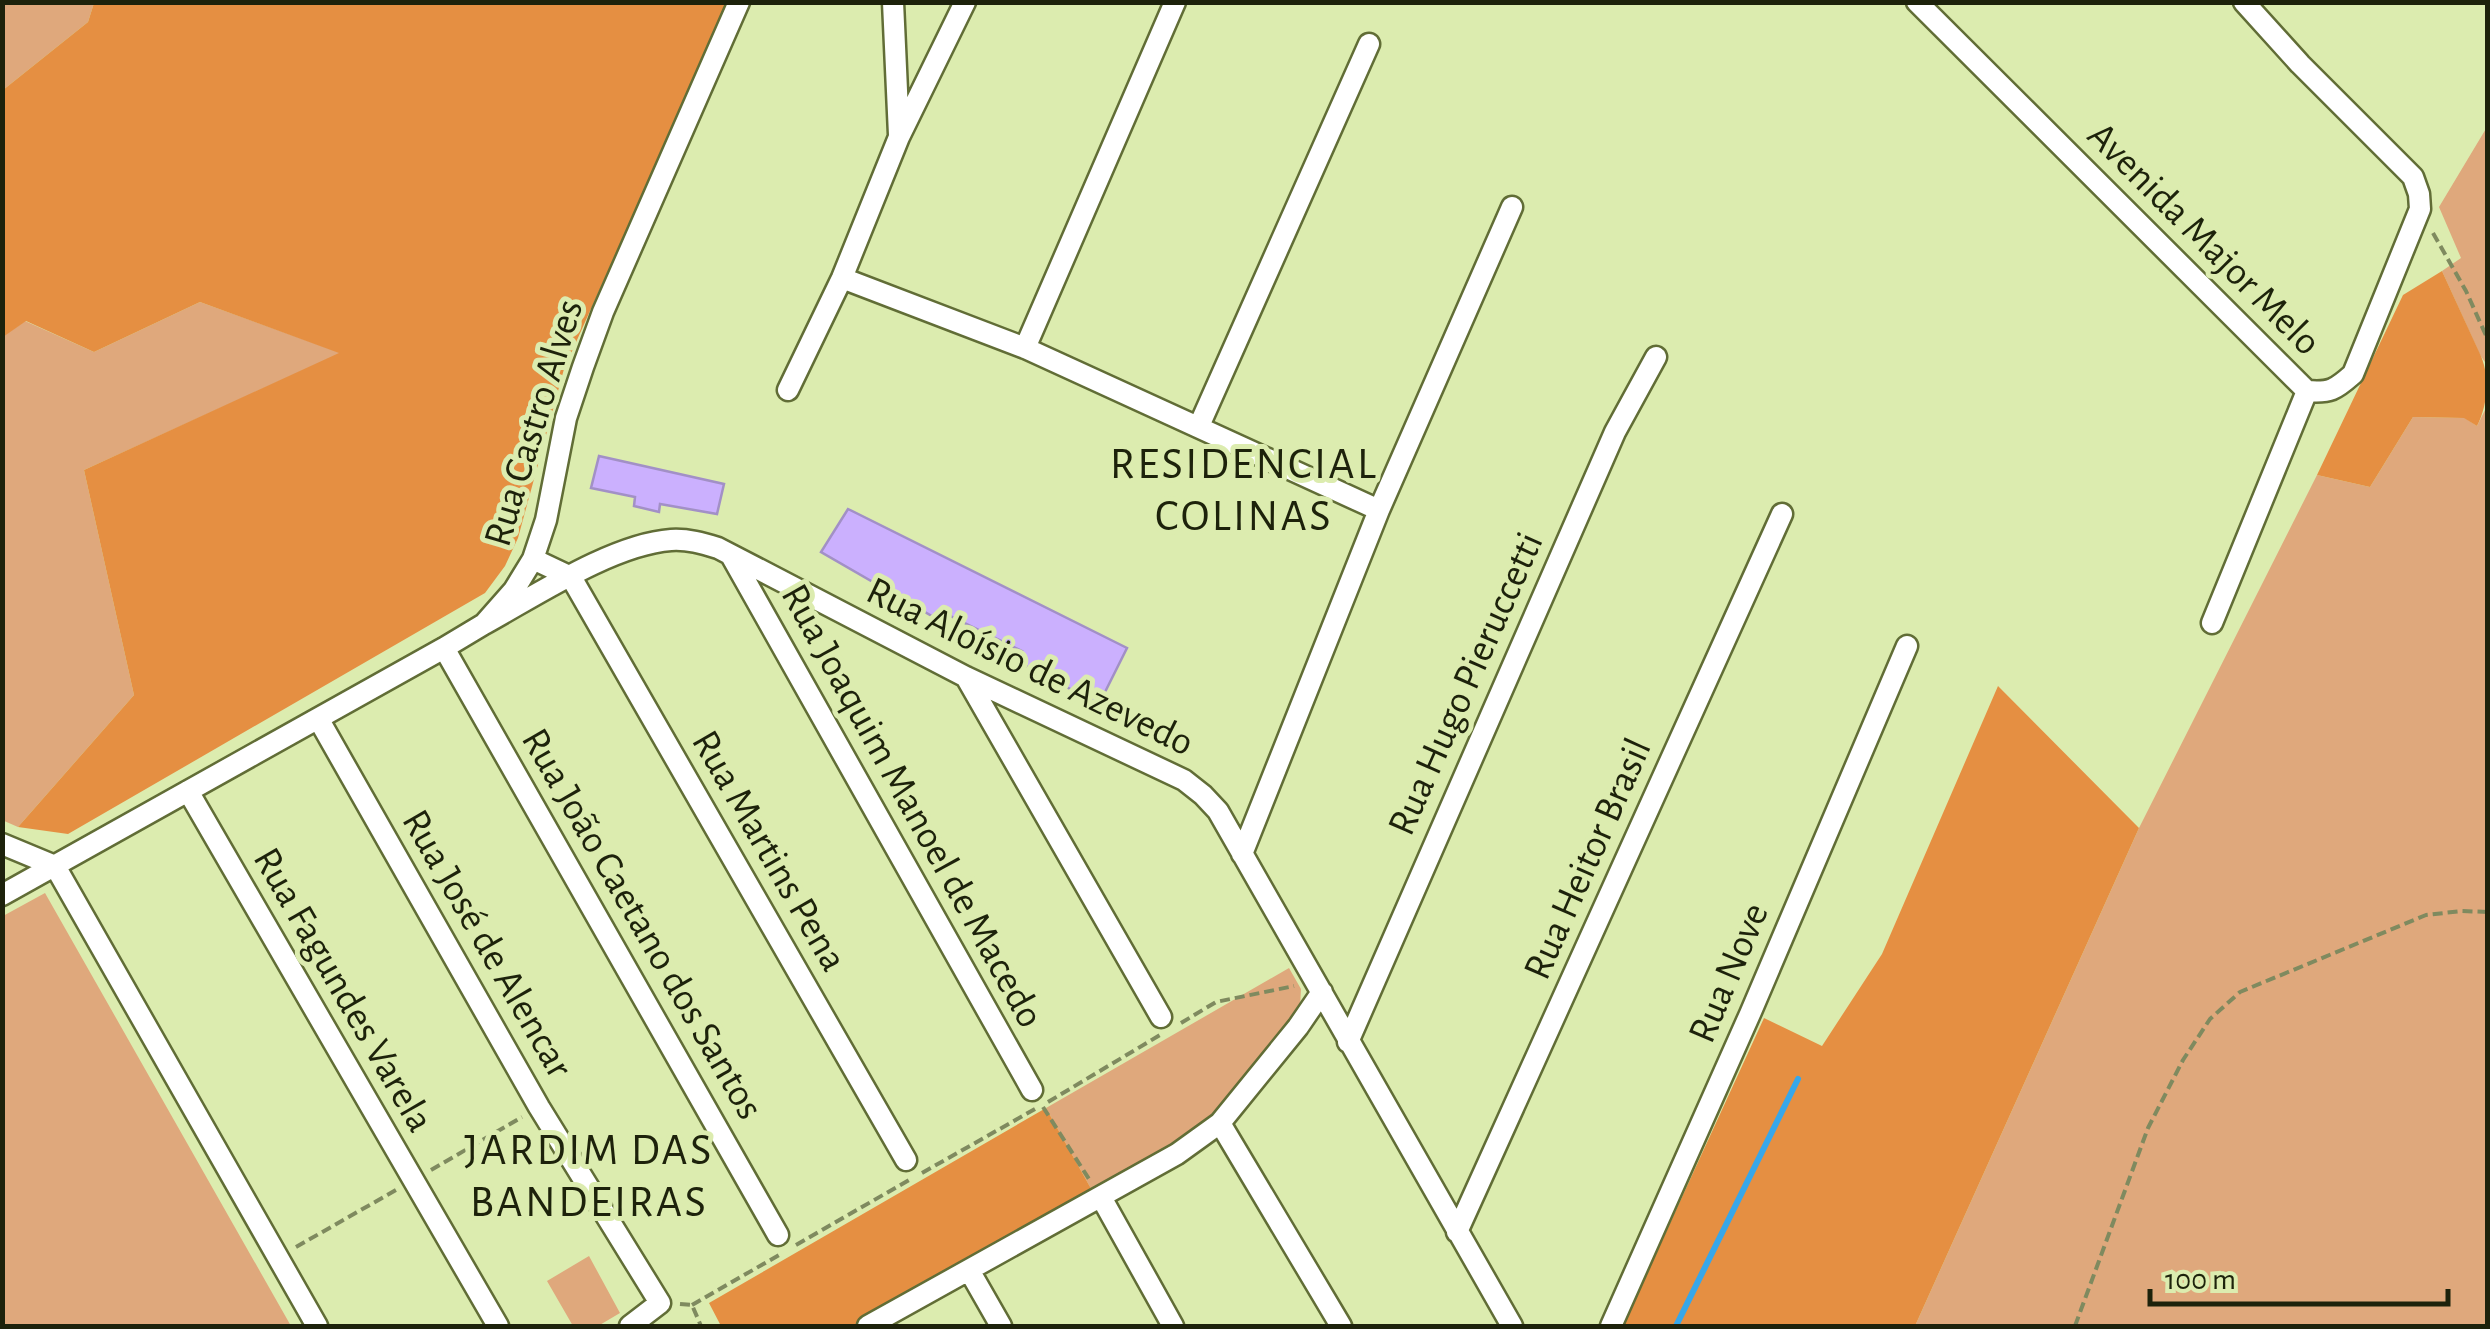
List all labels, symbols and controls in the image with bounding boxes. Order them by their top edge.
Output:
street label: Avenida Major Melo [2080,115,2328,363]
street label: Rua Castro Alves [478,295,590,551]
district label: RESIDENCIAL COLINAS [1110,442,1378,539]
street label: Rua Hugo Pieruccetti [1381,527,1551,841]
street label: Rua Aloísio de Azevedo [860,570,1200,764]
street label: Rua Joaquim Manoel de Macedo [773,578,1051,1034]
street label: Rua João Caetano dos Santos [514,722,770,1126]
street label: Rua Martins Pena [684,724,854,978]
street label: Rua Heitor Brasil [1517,733,1659,985]
street label: Rua José de Alencar [394,803,580,1085]
street label: Rua Fagundes Varela [246,841,440,1139]
street label: Rua Nove [1682,897,1776,1049]
district label: JARDIM DAS BANDEIRAS [464,1128,714,1225]
scale bar [2150,1244,2448,1306]
text: 100 m [2165,1265,2236,1295]

